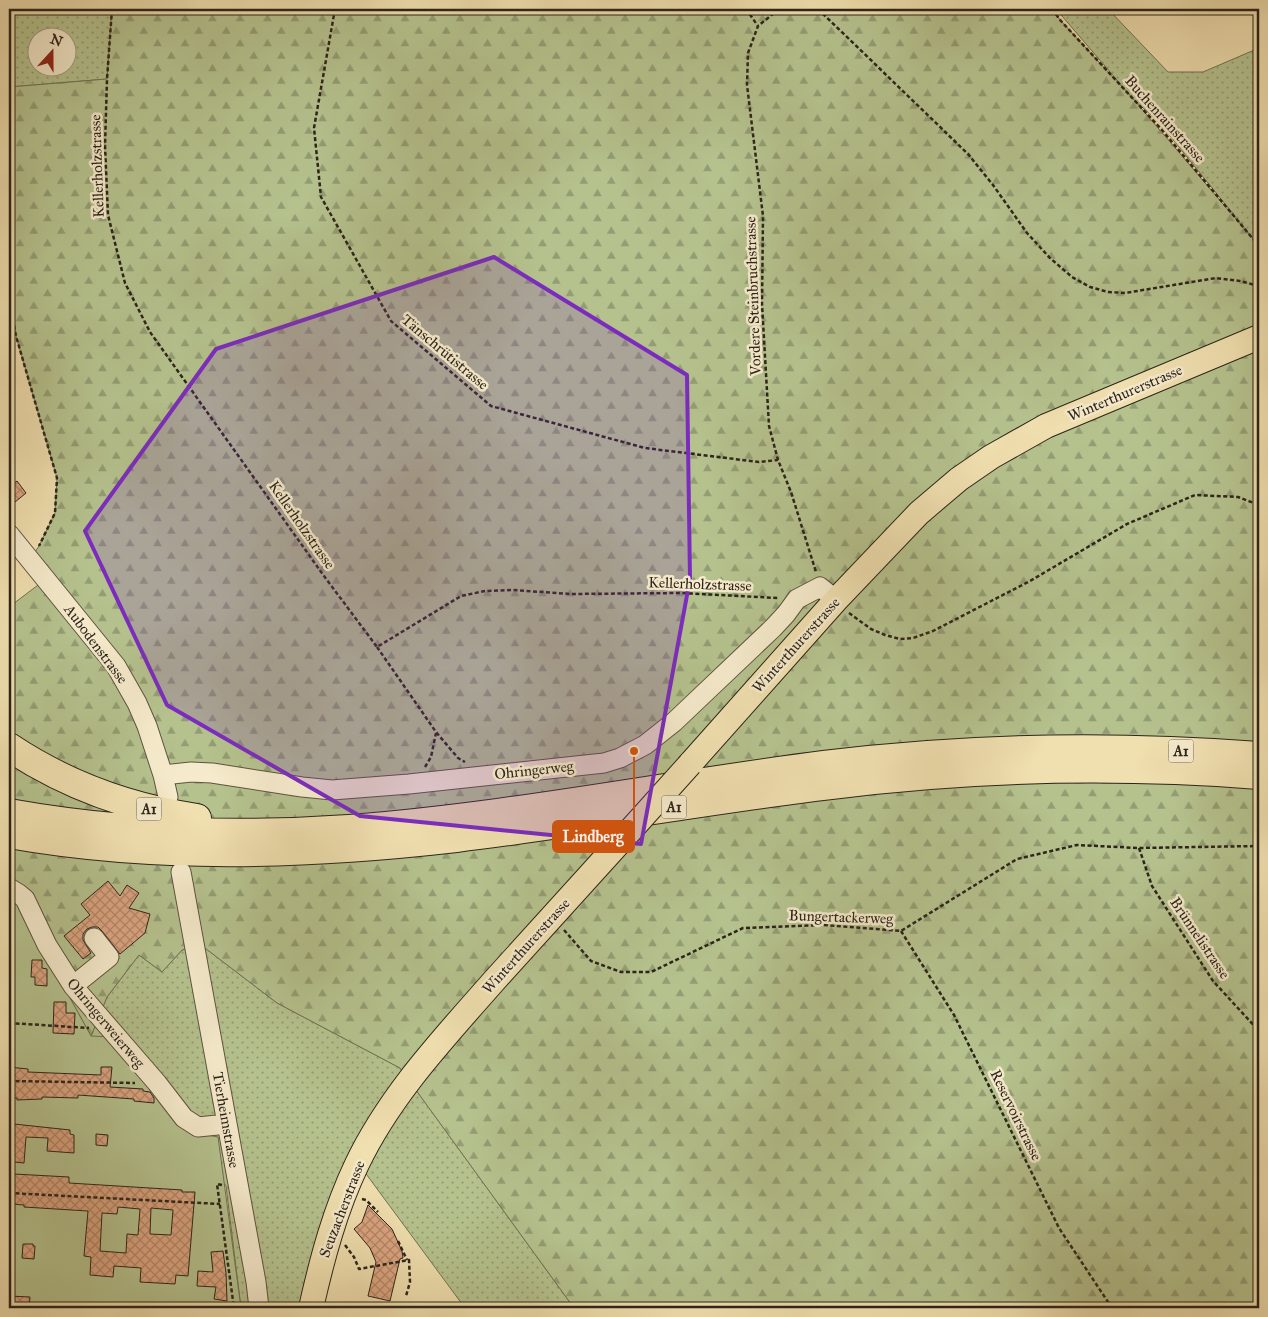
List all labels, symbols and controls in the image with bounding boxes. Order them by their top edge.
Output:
north arrow [28,28,78,78]
text: N [48,30,65,50]
street label: Buchenrainstrasse [1121,72,1209,166]
street label: Kellerholzstrasse [86,114,108,218]
street label: Vordere Steinbruchstrasse [741,216,765,377]
street label: Tänschrütistrasse [398,310,492,394]
street label: Winterthurerstrasse [1065,361,1185,425]
street label: Kellerholzstrasse [265,478,339,572]
street label: Kellerholzstrasse [648,573,752,595]
street label: Winterthurerstrasse [748,593,844,697]
street label: Aubodenstrasse [60,600,132,687]
road number: A1 [1168,739,1194,762]
street label: Ohringerweg [494,757,575,783]
road number: A1 [662,796,686,819]
road number: A1 [136,798,162,821]
callout: Lindberg [553,821,634,852]
text: Lindberg [563,827,624,847]
street label: Winterthurerstrasse [478,894,574,998]
street label: Brünnelistrasse [1166,894,1234,982]
street label: Bungertackerweg [788,906,895,928]
street label: Ohringerweierweg [63,975,149,1072]
street label: Reservoirstrasse [986,1067,1046,1163]
street label: Tierheimstrasse [209,1071,243,1169]
street label: Seuzacherstrasse [315,1158,369,1260]

